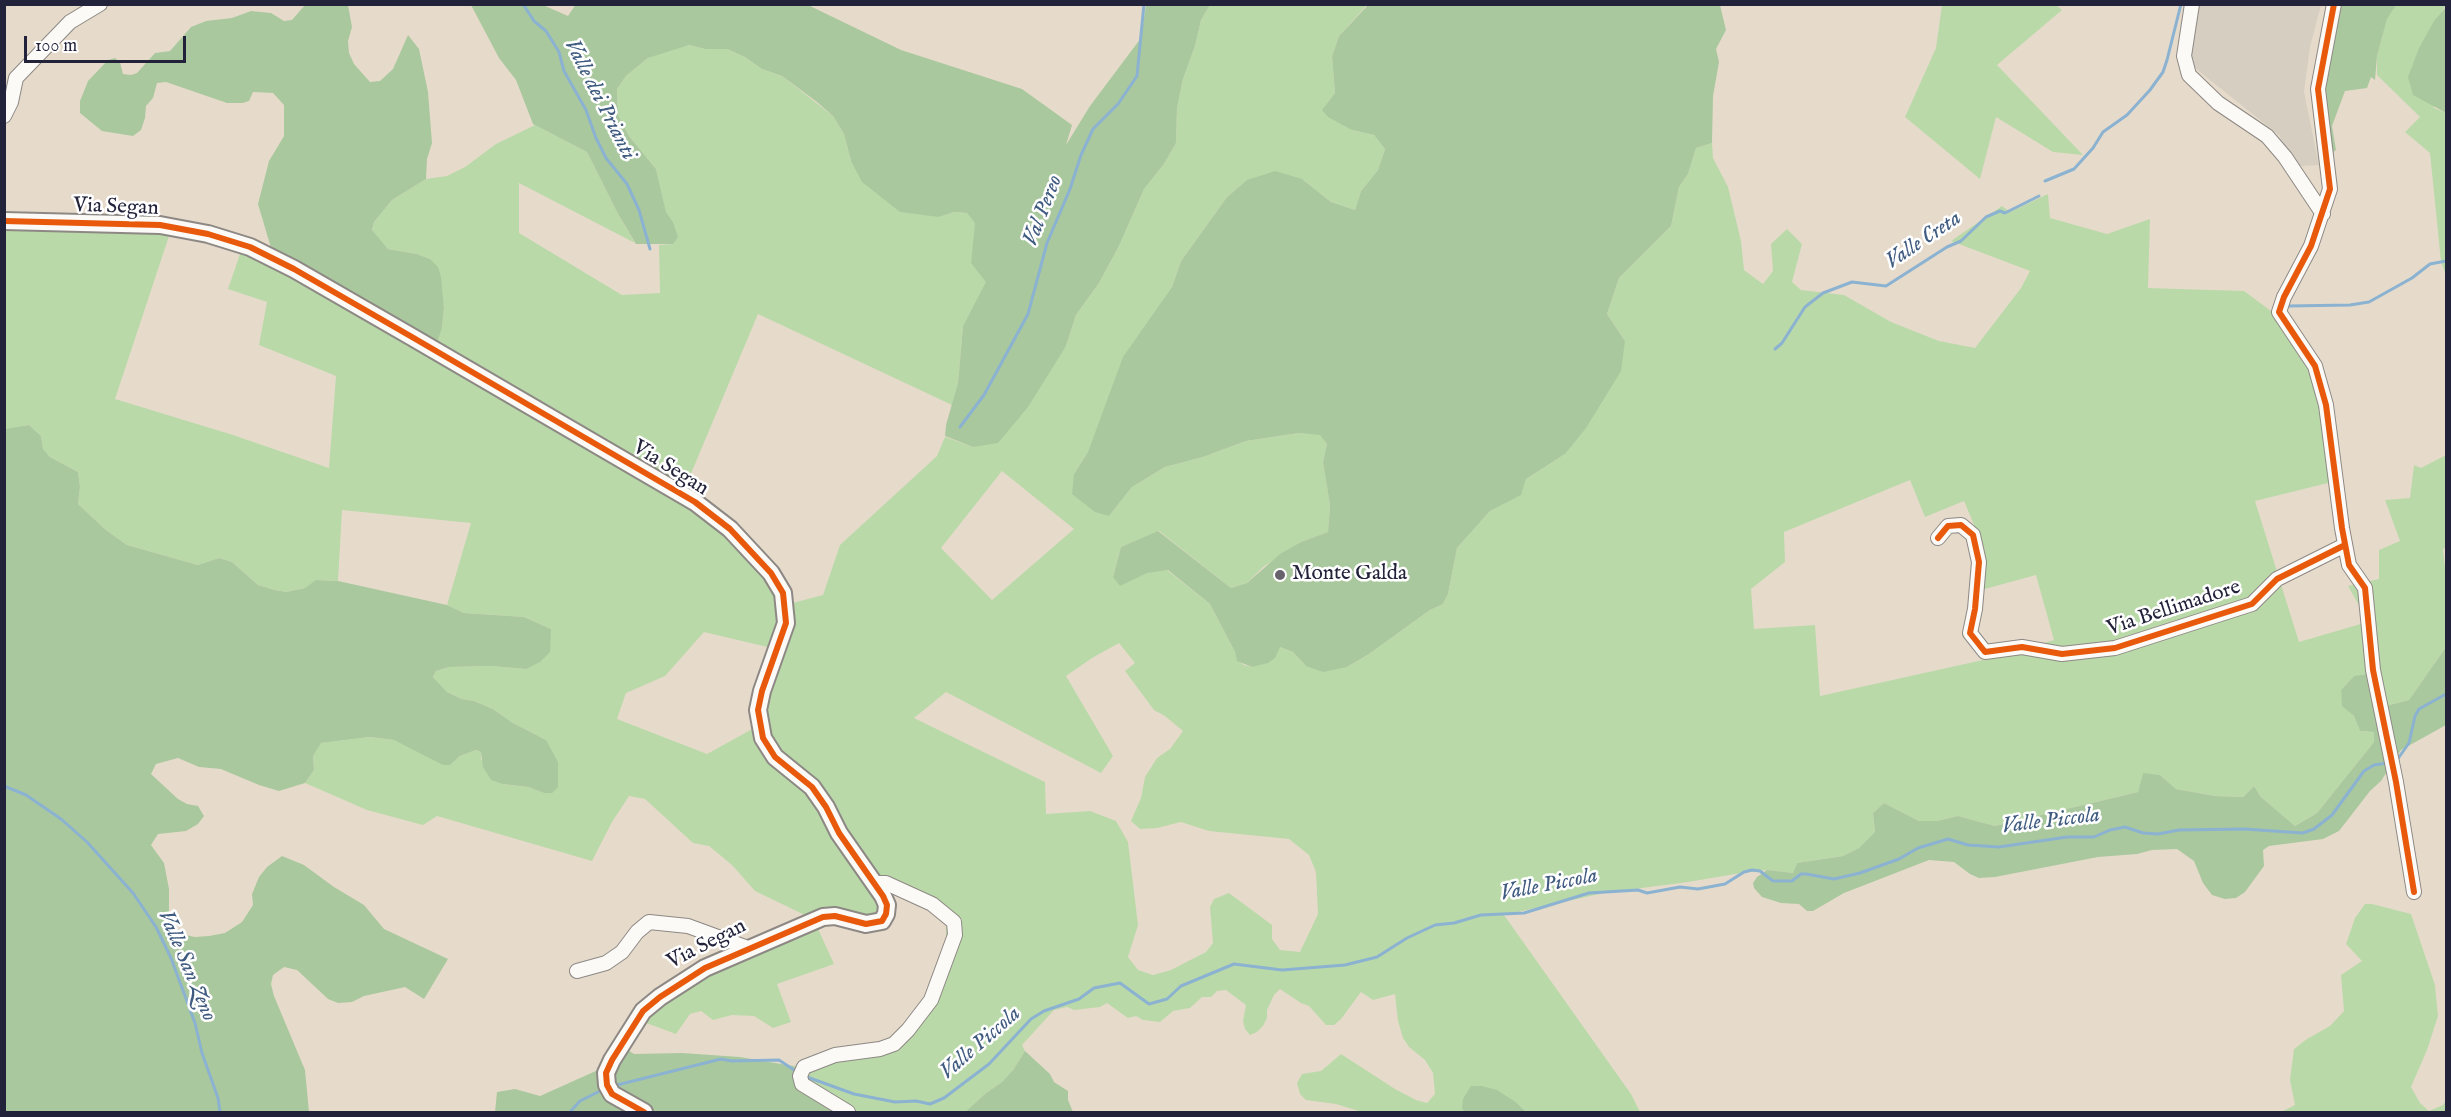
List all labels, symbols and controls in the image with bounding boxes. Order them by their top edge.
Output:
scale bar [27,24,189,62]
text: 100 m [35,35,77,58]
water label: Valle dei Prianti [557,35,641,165]
water label: Val Pereo [1019,172,1069,250]
street label: Via Segan [73,194,159,222]
water label: Valle Creta [1881,206,1967,276]
street label: Via Segan [627,436,713,502]
place label: Monte Galda [1292,562,1407,588]
marker: Monte Galda [1273,568,1287,582]
street label: Via Bellimadore [2104,576,2244,642]
water label: Valle Piccola [2000,803,2102,841]
water label: Valle Piccola [1498,864,1600,908]
water label: Valle San Zeno [151,907,221,1025]
street label: Via Segan [663,914,751,976]
water label: Valle Piccola [935,1002,1027,1086]

